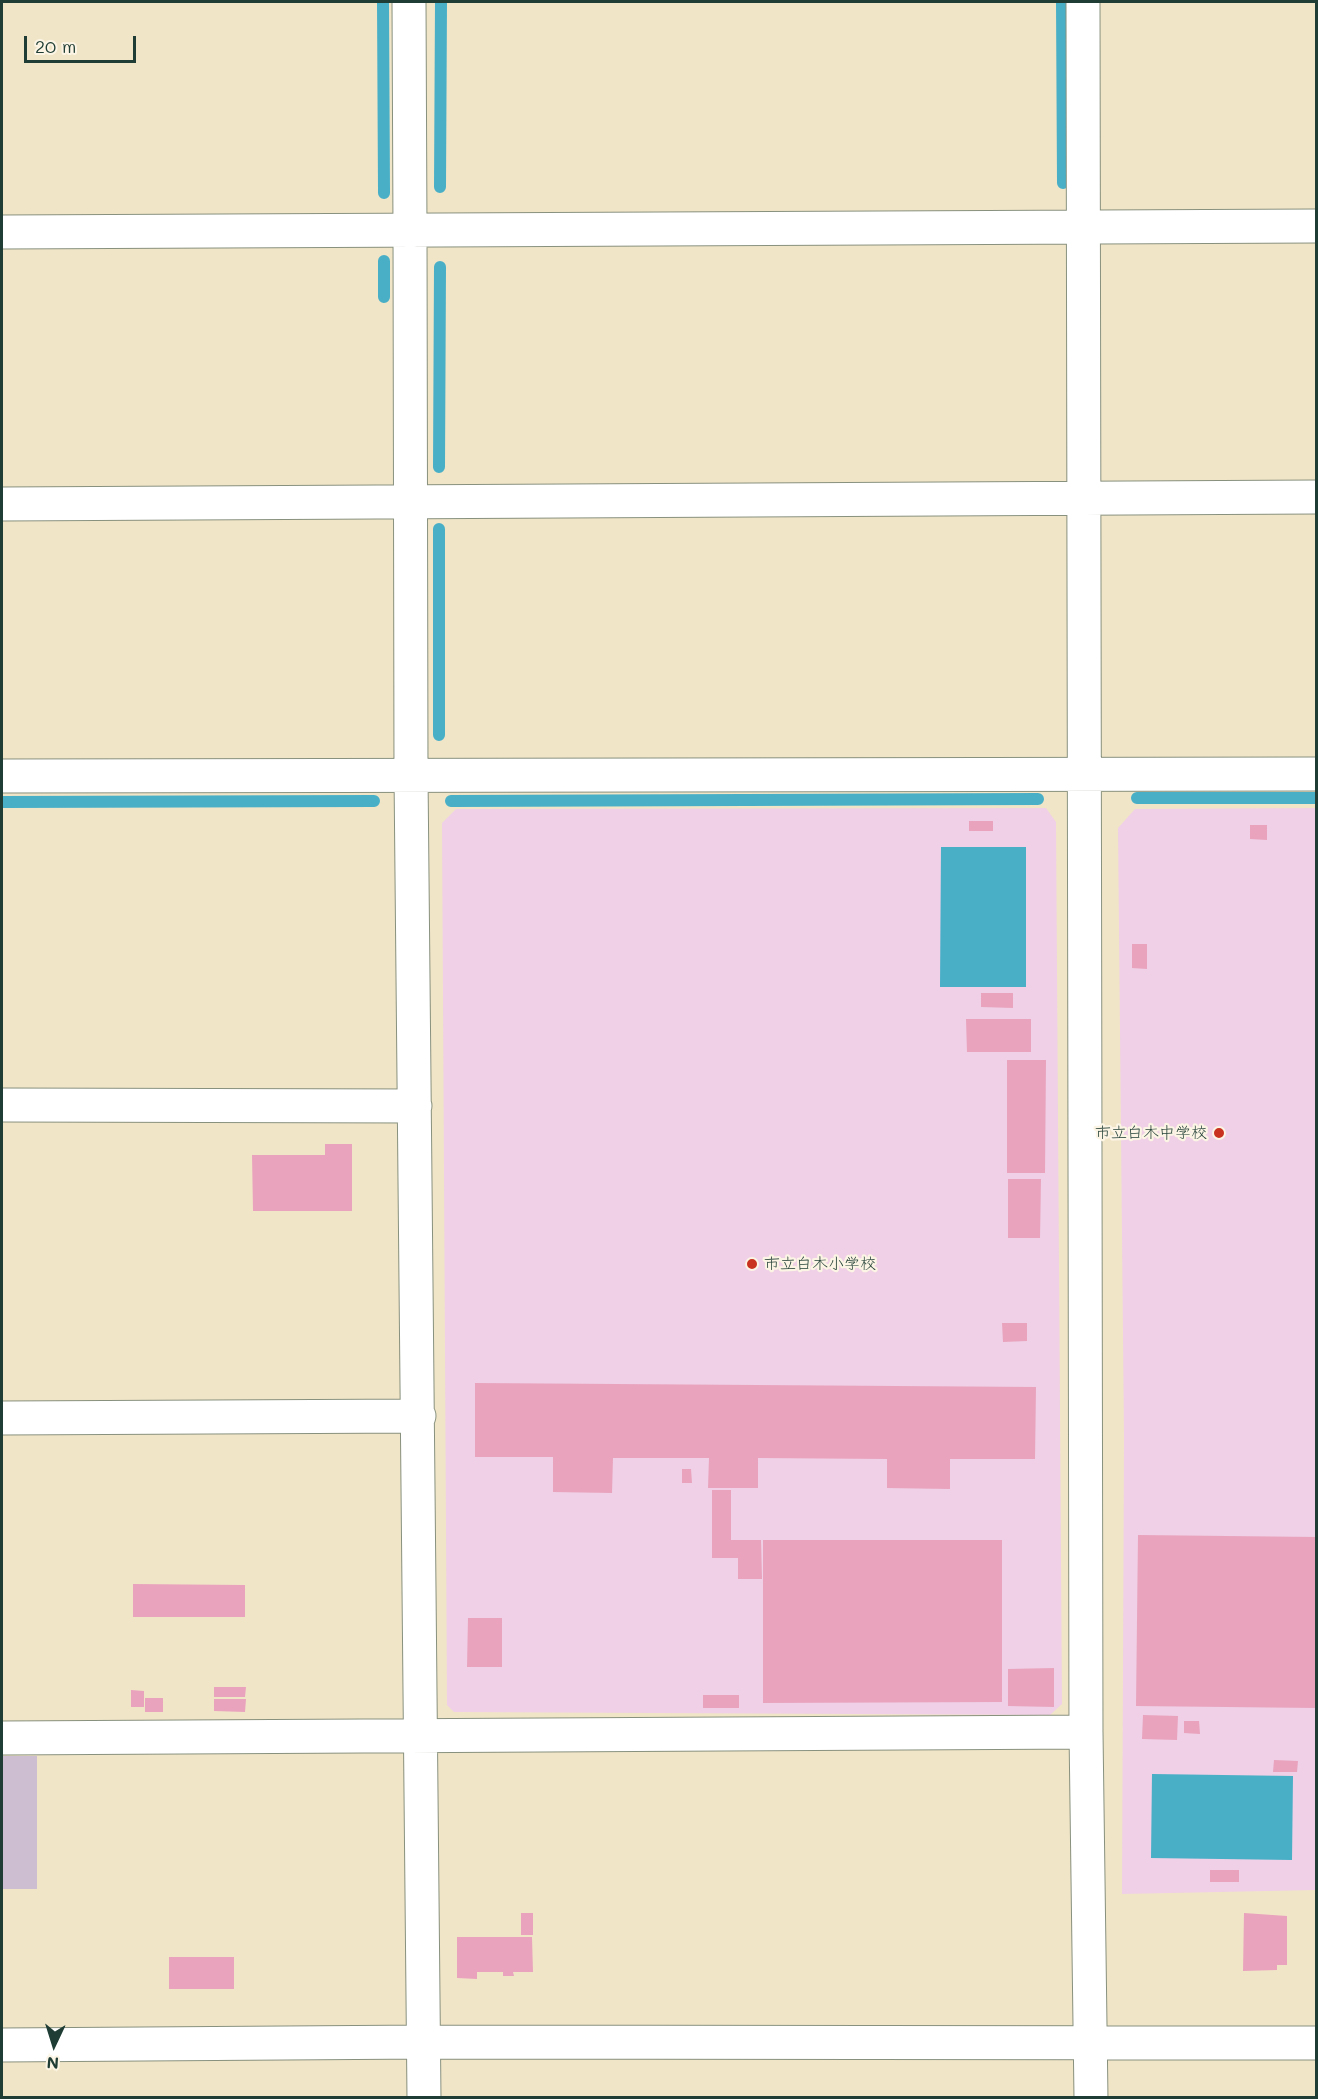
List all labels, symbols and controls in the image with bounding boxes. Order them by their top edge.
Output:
scale bar [27,24,140,62]
text: 20 m [35,34,76,58]
place label: 市立白木中学校 [1095,1123,1207,1143]
marker: 市立白木中学校 [1212,1126,1226,1140]
place label: 市立白木小学校 [764,1254,876,1274]
marker: 市立白木小学校 [745,1257,759,1271]
north arrow [24,2015,84,2075]
text: N [46,2053,60,2074]

